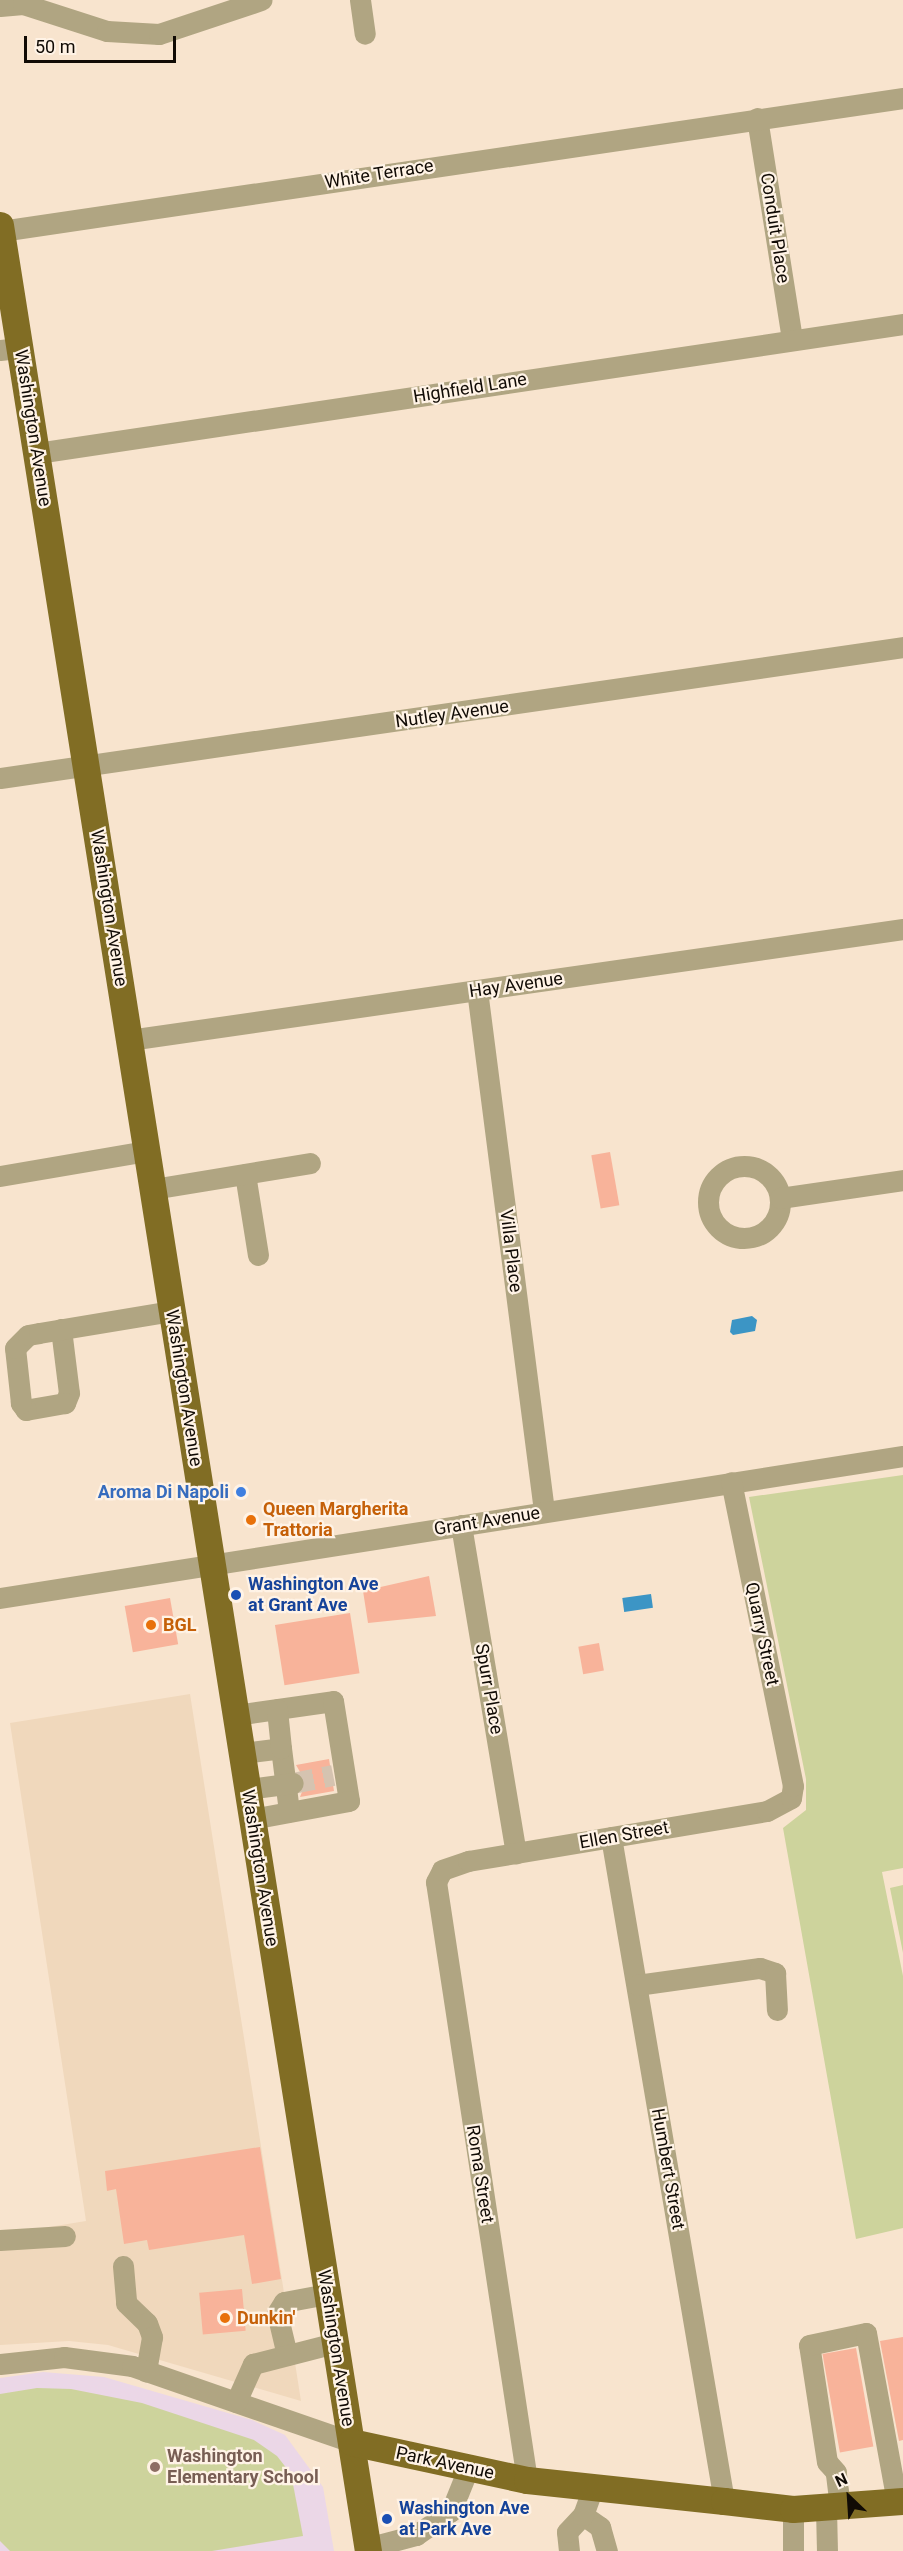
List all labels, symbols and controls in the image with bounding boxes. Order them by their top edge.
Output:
scale bar [27,24,178,62]
text: 50 m [35,36,75,57]
street label: White Terrace [323,155,435,193]
street label: Conduit Place [756,171,794,285]
street label: Washington Avenue [10,348,56,508]
street label: Highfield Lane [412,368,528,408]
street label: Nutley Avenue [394,695,510,733]
street label: Washington Avenue [86,828,132,988]
street label: Hay Avenue [468,968,564,1002]
street label: Villa Place [495,1208,527,1294]
street label: Washington Avenue [161,1308,207,1468]
place label: Aroma Di Napoli [98,1481,229,1503]
marker: Aroma Di Napoli [234,1485,248,1499]
place label: Queen Margherita Trattoria [263,1499,408,1541]
street label: Grant Avenue [432,1502,542,1540]
marker: Queen Margherita Trattoria [244,1513,258,1527]
place label: Washington Ave at Grant Ave [248,1574,379,1616]
street label: Quarry Street [741,1580,783,1688]
marker: Washington Ave at Grant Ave [229,1588,243,1602]
place label: BGL [163,1614,196,1636]
marker: BGL [144,1618,158,1632]
street label: Spurr Place [470,1642,508,1736]
street label: Washington Avenue [237,1788,283,1948]
street label: Ellen Street [578,1817,670,1853]
street label: Humbert Street [647,2107,689,2231]
street label: Roma Street [462,2123,498,2225]
street label: Washington Avenue [313,2268,359,2428]
place label: Dunkin' [237,2307,295,2329]
marker: Dunkin' [218,2311,232,2325]
street label: Park Avenue [394,2442,496,2484]
place label: Washington Elementary School [167,2446,319,2488]
marker: Washington Elementary School [148,2460,162,2474]
north arrow [819,2467,879,2527]
text: N [832,2469,850,2491]
place label: Washington Ave at Park Ave [399,2498,530,2540]
marker: Washington Ave at Park Ave [380,2512,394,2526]

